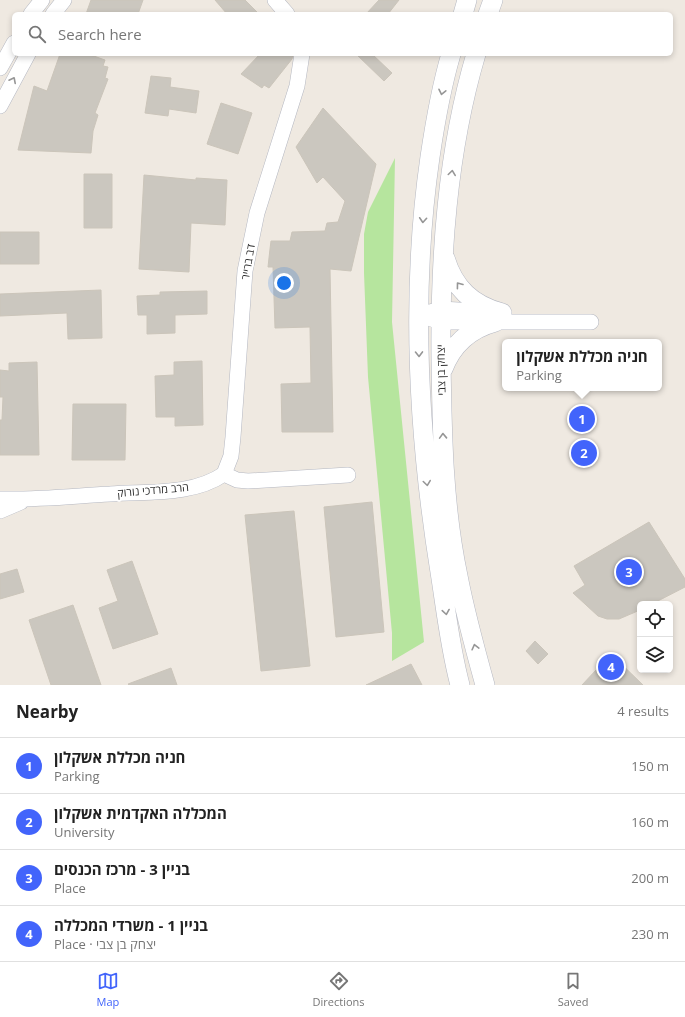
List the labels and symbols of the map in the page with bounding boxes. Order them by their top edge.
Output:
one-way arrow [8,76,16,84]
one-way arrow [438,89,446,95]
one-way arrow [447,170,456,176]
one-way arrow [419,217,428,223]
street label: דב ברייר [237,242,258,281]
your location [274,273,294,293]
one-way arrow [457,283,464,290]
street label: יצחק בן צבי [433,344,448,396]
one-way arrow [415,351,423,357]
pin: 1 [569,404,595,434]
one-way arrow [439,433,447,439]
pin: 2 [571,438,597,468]
street label: הרב מרדכי נורוק [116,479,190,500]
one-way arrow [422,480,431,486]
pin: 3 [616,557,642,587]
one-way arrow [441,609,450,615]
one-way arrow [472,644,480,651]
pin: 4 [598,652,624,682]

